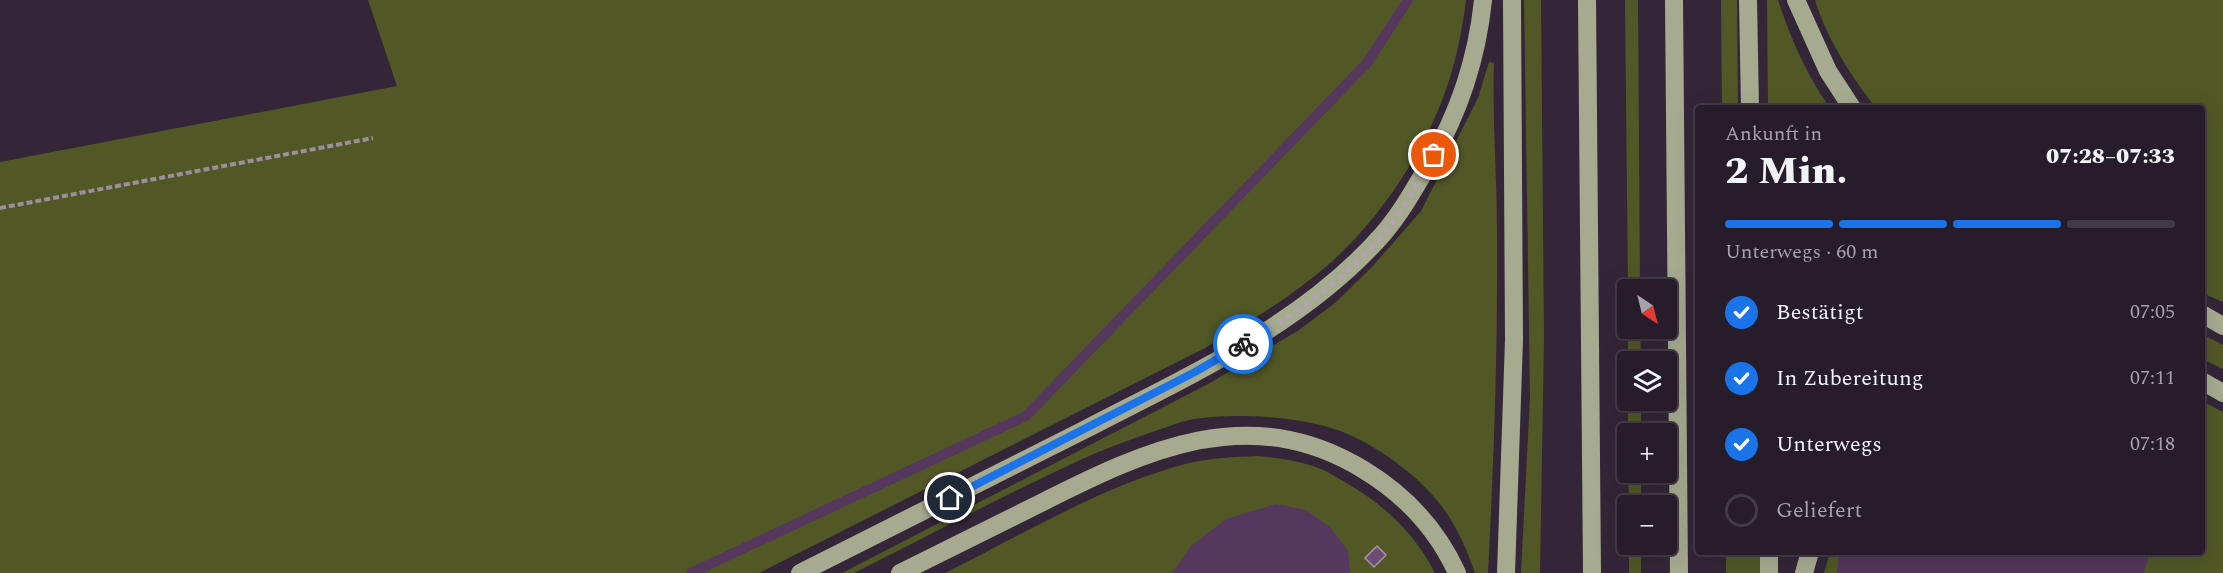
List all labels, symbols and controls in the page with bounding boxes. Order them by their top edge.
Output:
text: Ankunft in [1725,119,1822,149]
pin [1408,129,1459,180]
icon: bag [1417,138,1450,171]
text: 07:28–07:33 [2046,140,2175,173]
text: 2 Min. [1725,142,1847,201]
text: Unterwegs · 60 m [1725,237,1878,267]
north arrow [1617,279,1677,339]
map controls [1617,279,1677,555]
icon: check [1725,296,1758,329]
text: Bestätigt [1776,296,1864,329]
text: 07:05 [2130,297,2175,327]
courier [1213,314,1273,374]
icon: bike [1227,328,1260,361]
button: layers [1617,351,1677,411]
icon: check [1725,362,1758,395]
text: In Zubereitung [1776,362,1924,395]
text: 07:11 [2130,363,2175,393]
button: + [1617,423,1677,483]
icon: check [1725,428,1758,461]
text: Unterwegs [1776,428,1882,461]
text: 07:18 [2130,429,2175,459]
pin [924,472,975,523]
icon: home [933,481,966,514]
text: Geliefert [1776,494,1862,527]
button: − [1617,495,1677,555]

